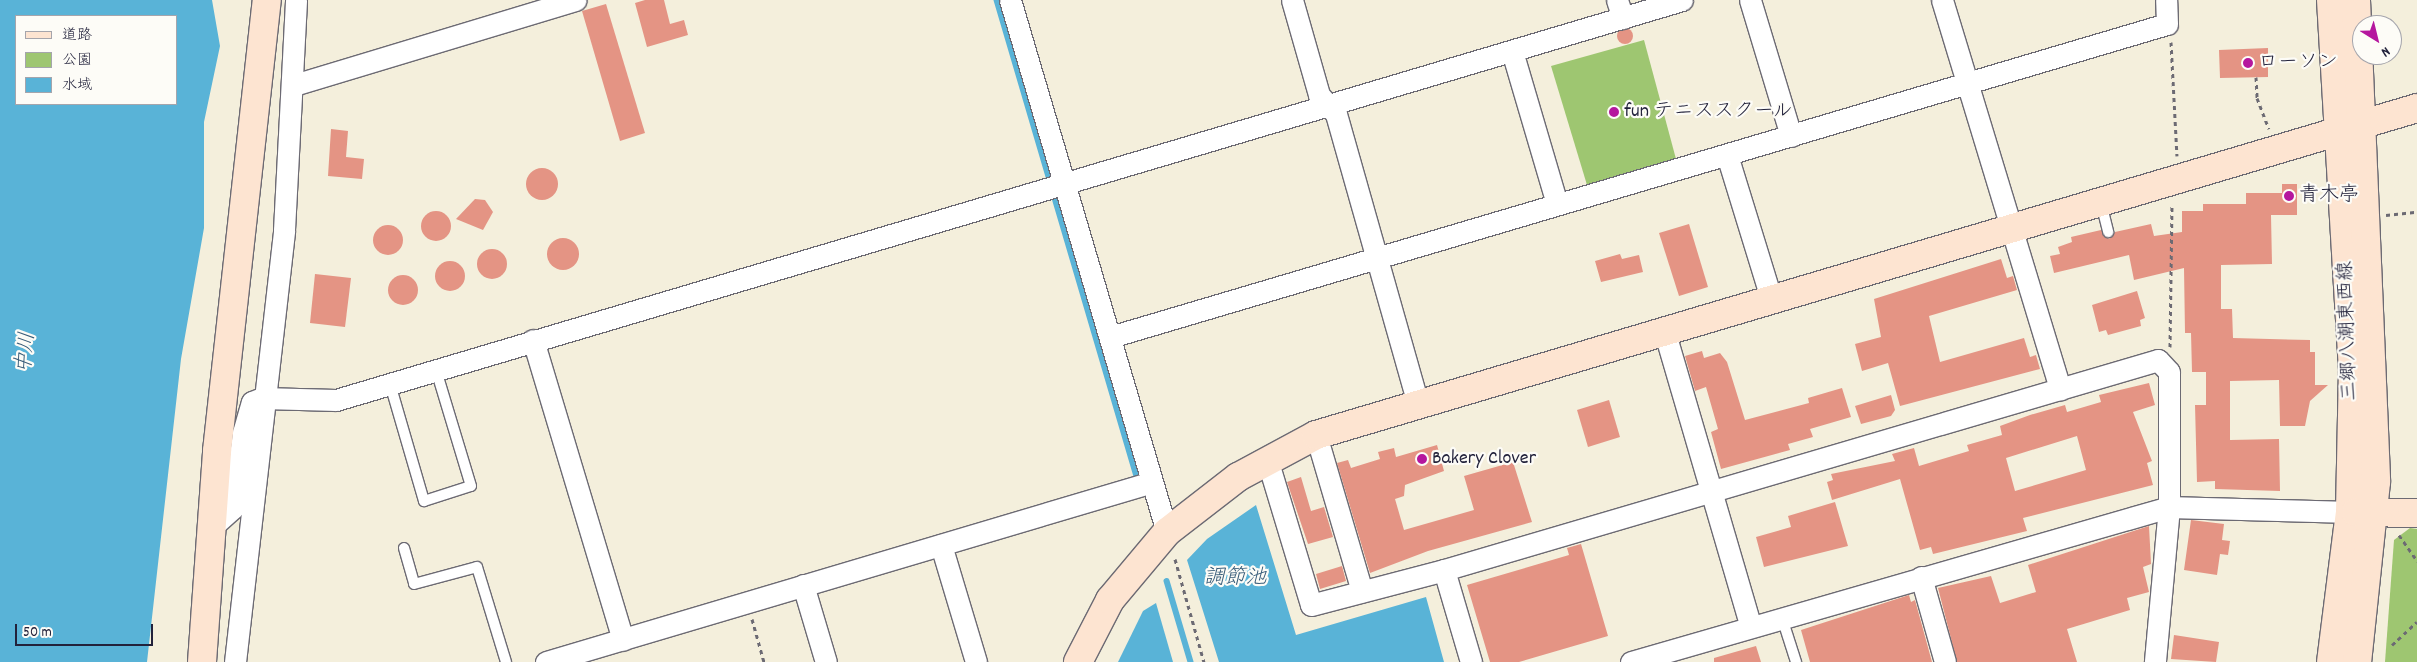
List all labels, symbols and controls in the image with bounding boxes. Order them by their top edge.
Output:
legend [15,15,178,105]
north arrow [2352,15,2402,65]
text: 道路 [62,25,92,47]
text: N [2377,41,2394,61]
text: 公園 [62,50,92,72]
place label: ローソン [2258,51,2338,75]
marker: ローソン [2242,57,2254,69]
text: 水域 [62,75,92,97]
place label: fun テニススクール [1624,100,1793,124]
marker: fun テニススクール [1608,106,1620,118]
place label: 青木亭 [2299,184,2359,208]
marker: 青木亭 [2283,190,2295,202]
street label: 三郷八潮東西線 [2335,261,2363,401]
water label: 中川 [12,331,42,375]
place label: Bakery Clover [1432,447,1536,471]
marker: Bakery Clover [1416,453,1428,465]
water label: 調節池 [1204,566,1266,592]
scale bar [18,614,155,646]
text: 50 m [23,622,52,644]

